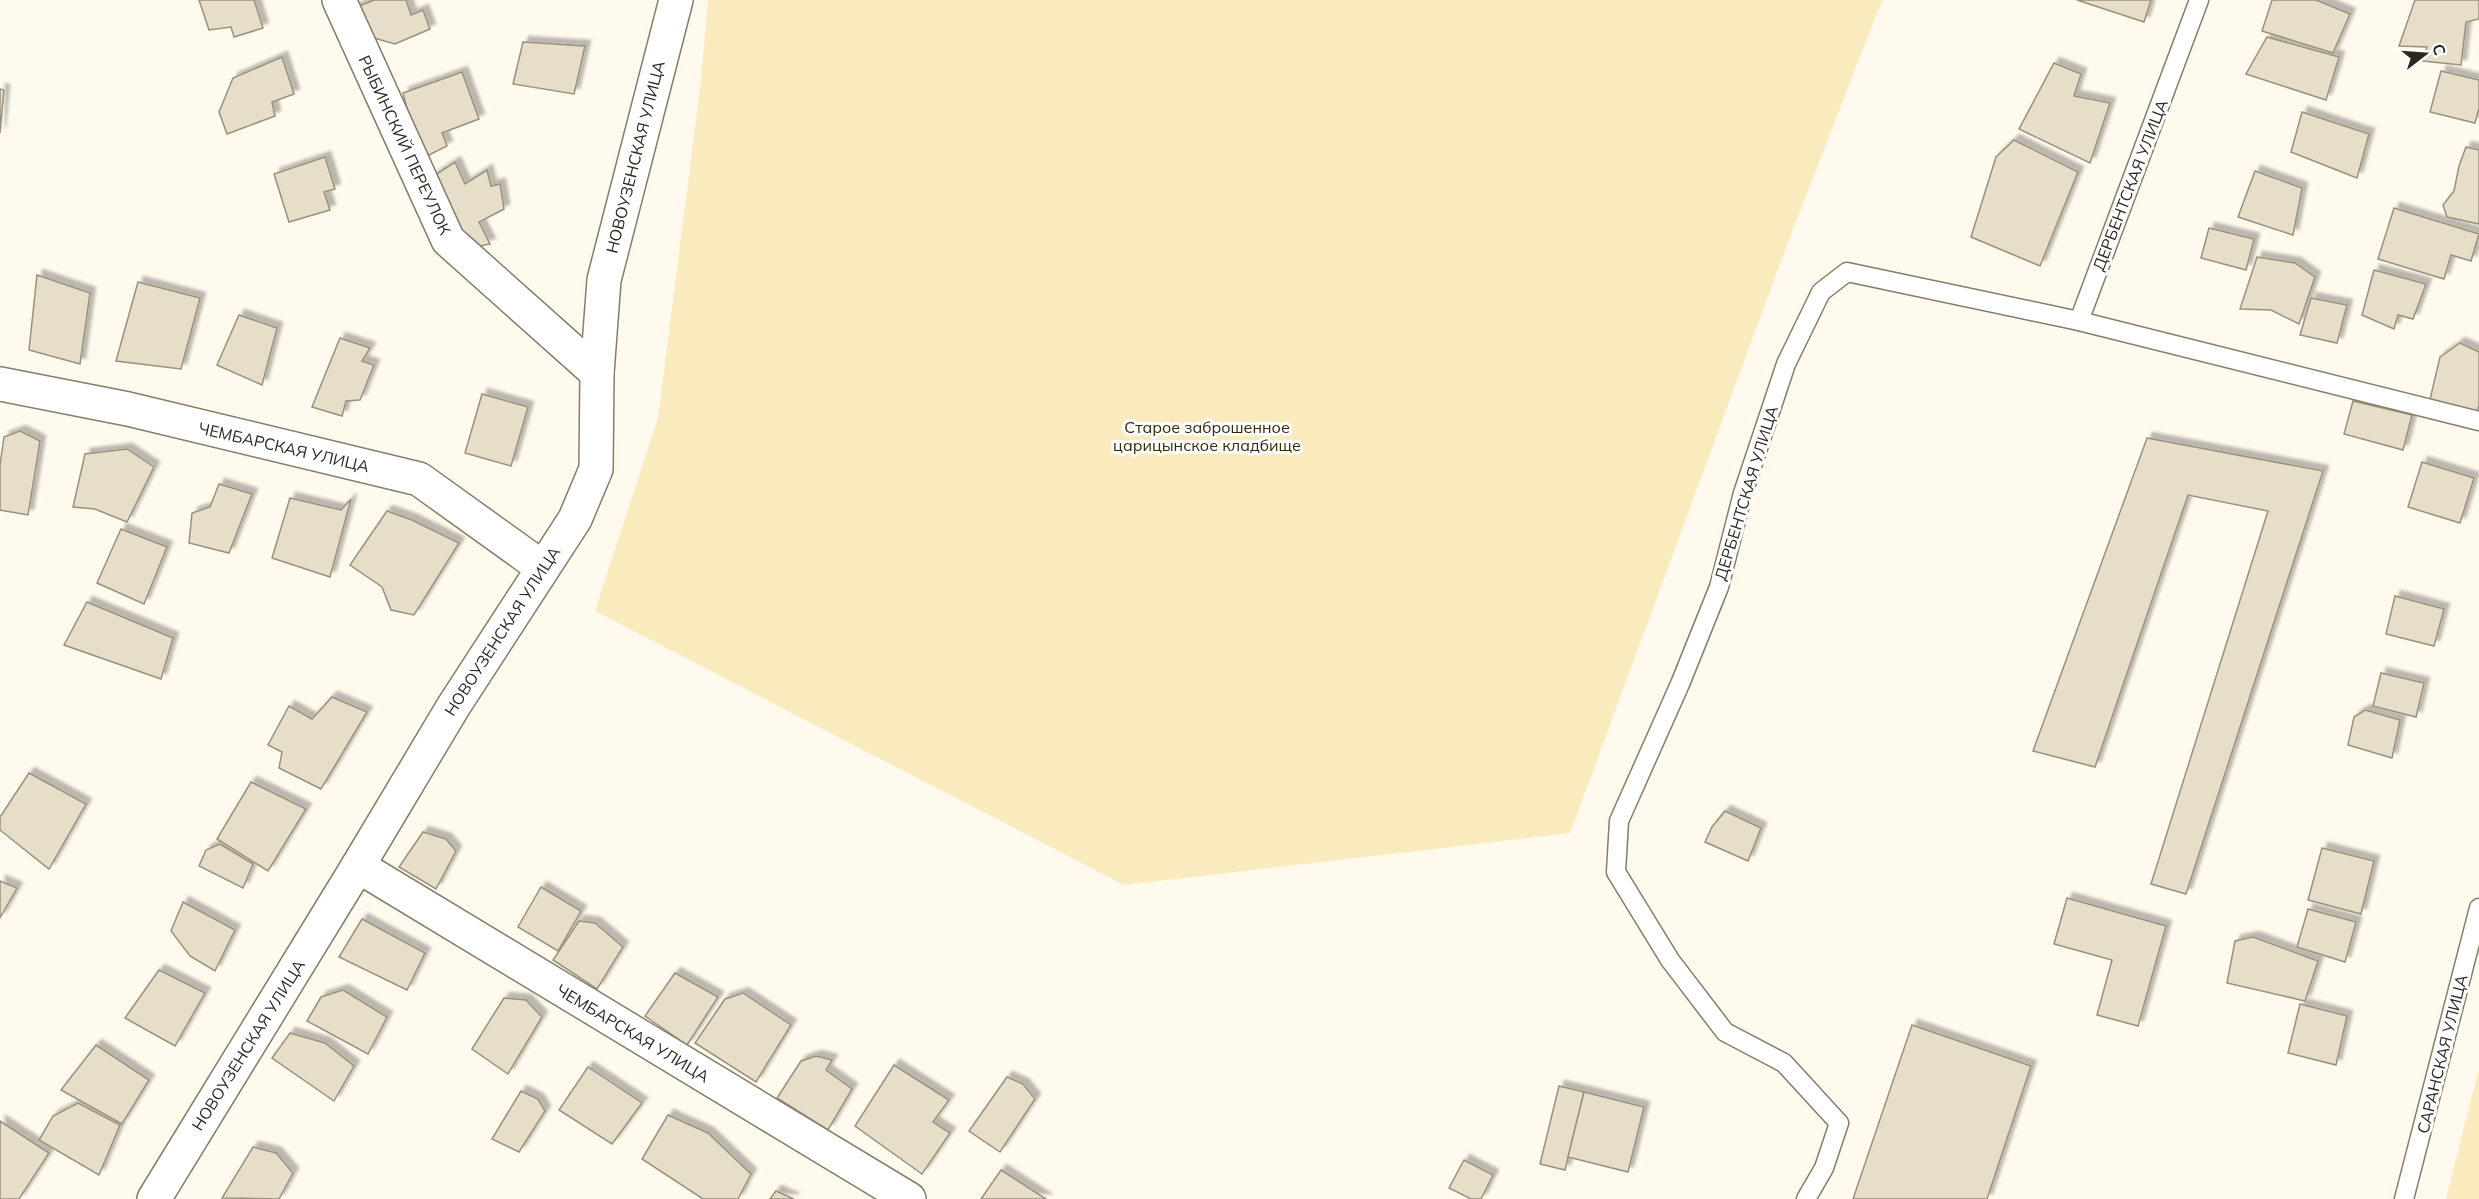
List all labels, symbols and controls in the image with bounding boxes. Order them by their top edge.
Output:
north arrow [2395,24,2455,84]
text: С [2428,41,2451,58]
street label: РЫБИНСКИЙ ПЕРЕУЛОК [354,52,456,239]
street label: НОВОУЗЕНСКАЯ УЛИЦА [601,58,669,255]
street label: ДЕРБЕНТСКАЯ УЛИЦА [2088,96,2172,273]
street label: ДЕРБЕНТСКАЯ УЛИЦА [1710,403,1782,583]
park label: Старое заброшенное царицынское кладбище [1113,417,1301,455]
street label: ЧЕМБАРСКАЯ УЛИЦА [197,418,372,476]
street label: НОВОУЗЕНСКАЯ УЛИЦА [440,542,564,719]
street label: НОВОУЗЕНСКАЯ УЛИЦА [187,956,309,1134]
street label: САРАНСКАЯ УЛИЦА [2413,972,2471,1136]
street label: ЧЕМБАРСКАЯ УЛИЦА [553,979,713,1087]

